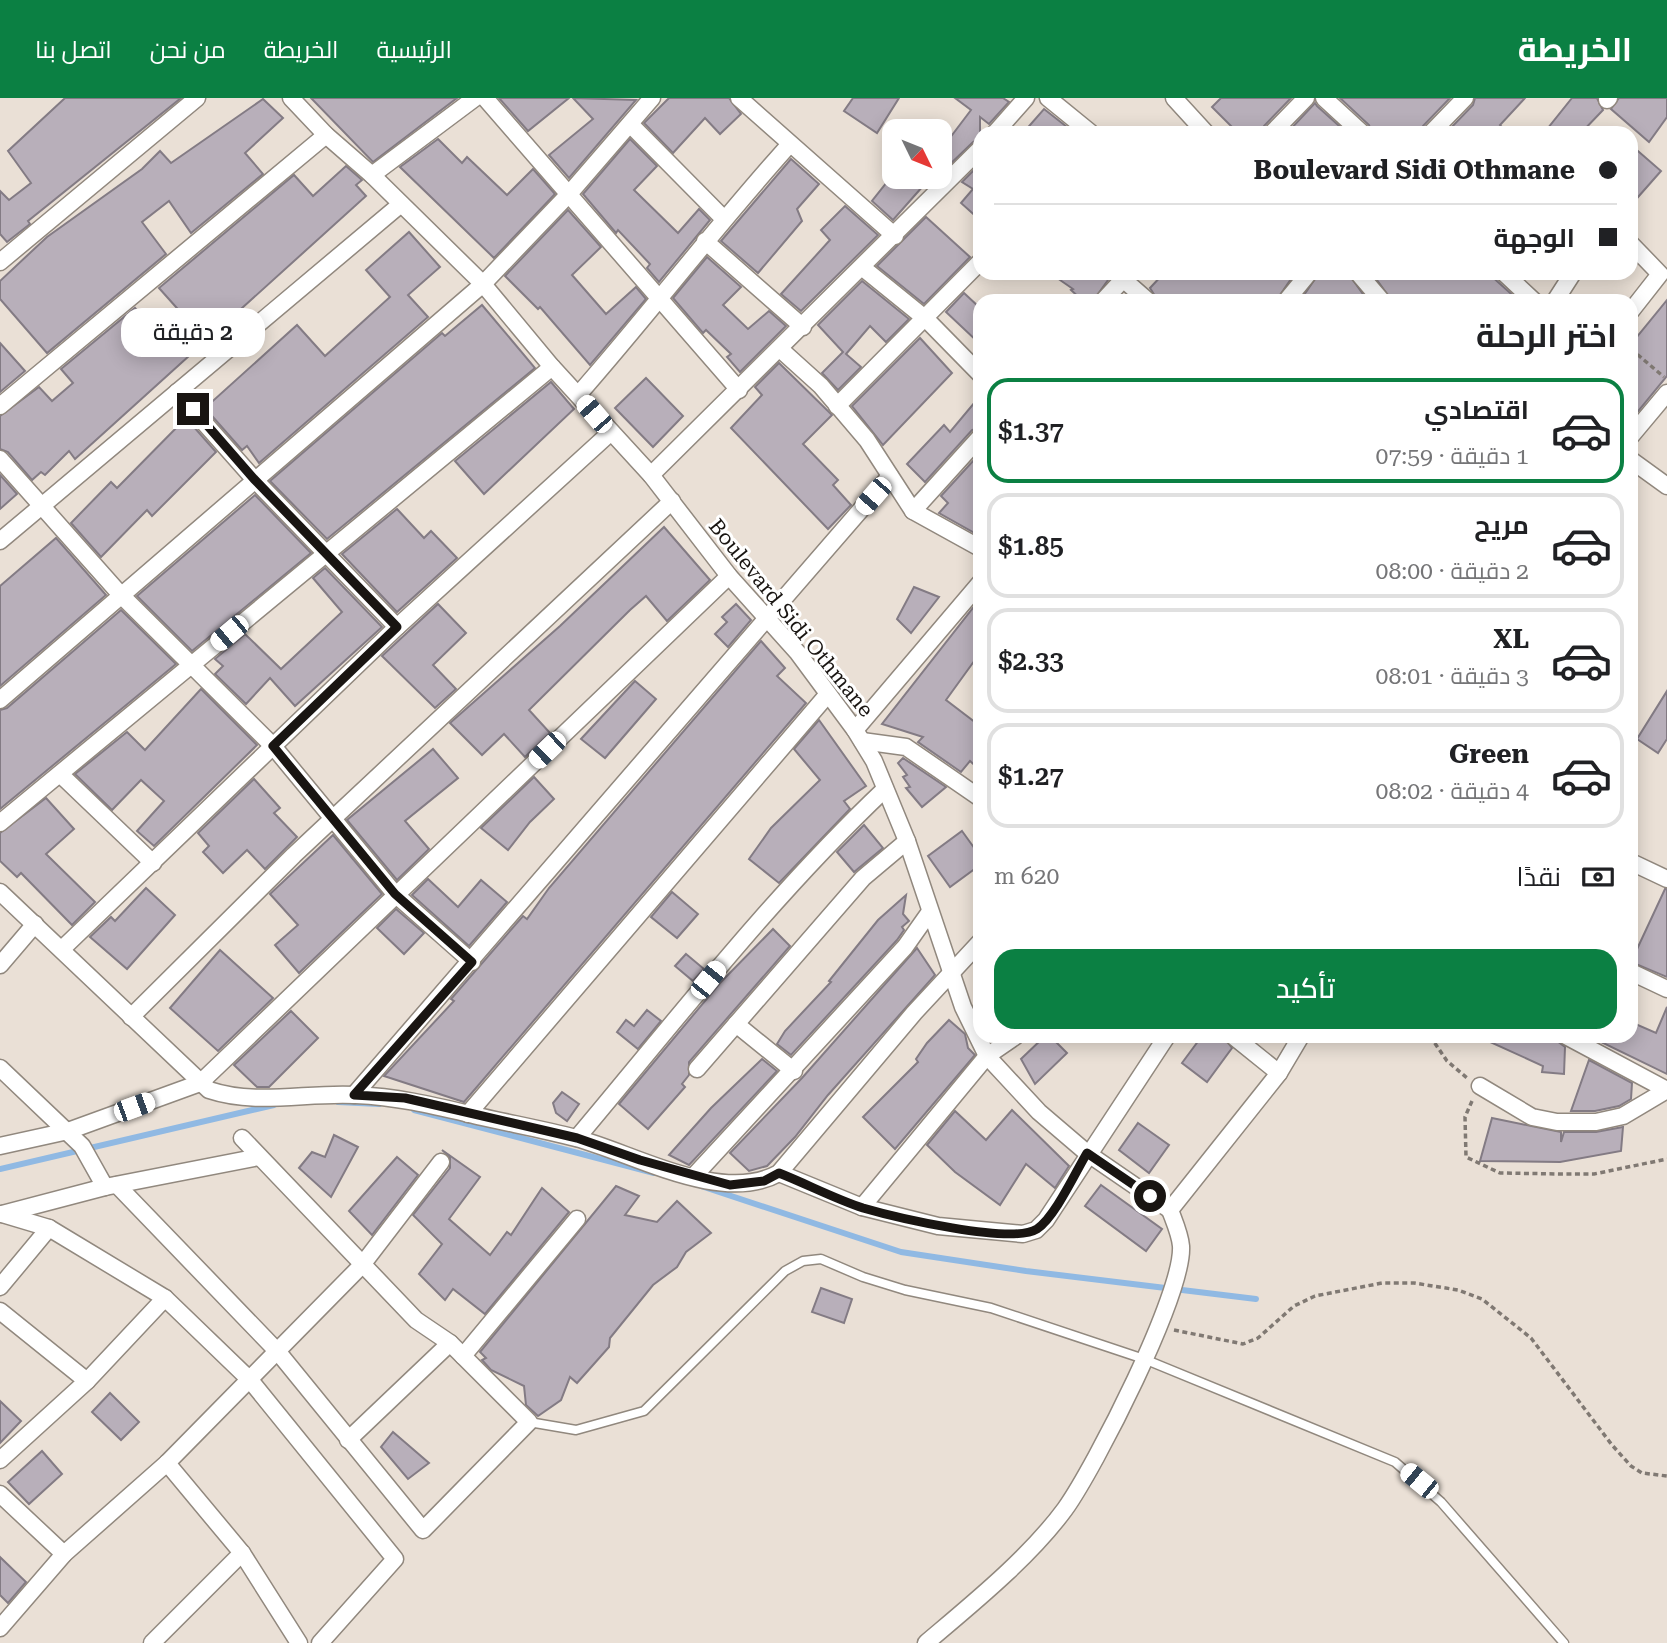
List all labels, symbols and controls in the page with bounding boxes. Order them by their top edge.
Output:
text: الخريطة [1518,30,1632,69]
text: اتصل بنا [35,36,112,64]
text: من نحن [150,36,226,64]
text: الخريطة [264,36,339,64]
text: الرئيسية [377,36,452,64]
north arrow [882,119,952,189]
map controls [882,119,952,189]
text: Boulevard Sidi Othmane [1254,155,1575,185]
text: الوجهة [1494,223,1575,253]
callout: 2 دقيقة [121,308,265,356]
text: اختر الرحلة [1476,317,1617,355]
text: 2 دقيقة [153,319,233,346]
car [573,391,616,437]
route end [177,393,209,425]
text: اقتصادي [1424,395,1529,425]
icon: car [1550,399,1613,462]
text: $1.37 [998,416,1064,446]
text: 1 دقيقة · 07:59 [1376,443,1529,470]
car [852,473,895,519]
text: مريح [1474,510,1529,540]
street label: Boulevard Sidi Othmane [704,514,878,722]
icon: car [1550,514,1613,577]
text: $1.85 [998,531,1064,561]
text: 2 دقيقة · 08:00 [1376,558,1529,585]
car [207,611,252,655]
text: XL [1493,624,1529,654]
icon: car [1550,629,1613,692]
text: $2.33 [998,646,1064,676]
text: 3 دقيقة · 08:01 [1376,663,1529,690]
car [525,728,570,772]
text: Green [1449,739,1529,769]
icon: car [1550,744,1613,807]
text: $1.27 [998,761,1064,791]
text: 4 دقيقة · 08:02 [1376,778,1529,805]
icon: cash [1579,858,1617,896]
text: نقدًا [1517,862,1561,892]
text: 620 m [994,863,1059,890]
button: تأكيد [994,949,1617,1029]
car [687,957,730,1003]
car [111,1090,158,1124]
route start [1134,1180,1166,1212]
car [1397,1460,1442,1502]

